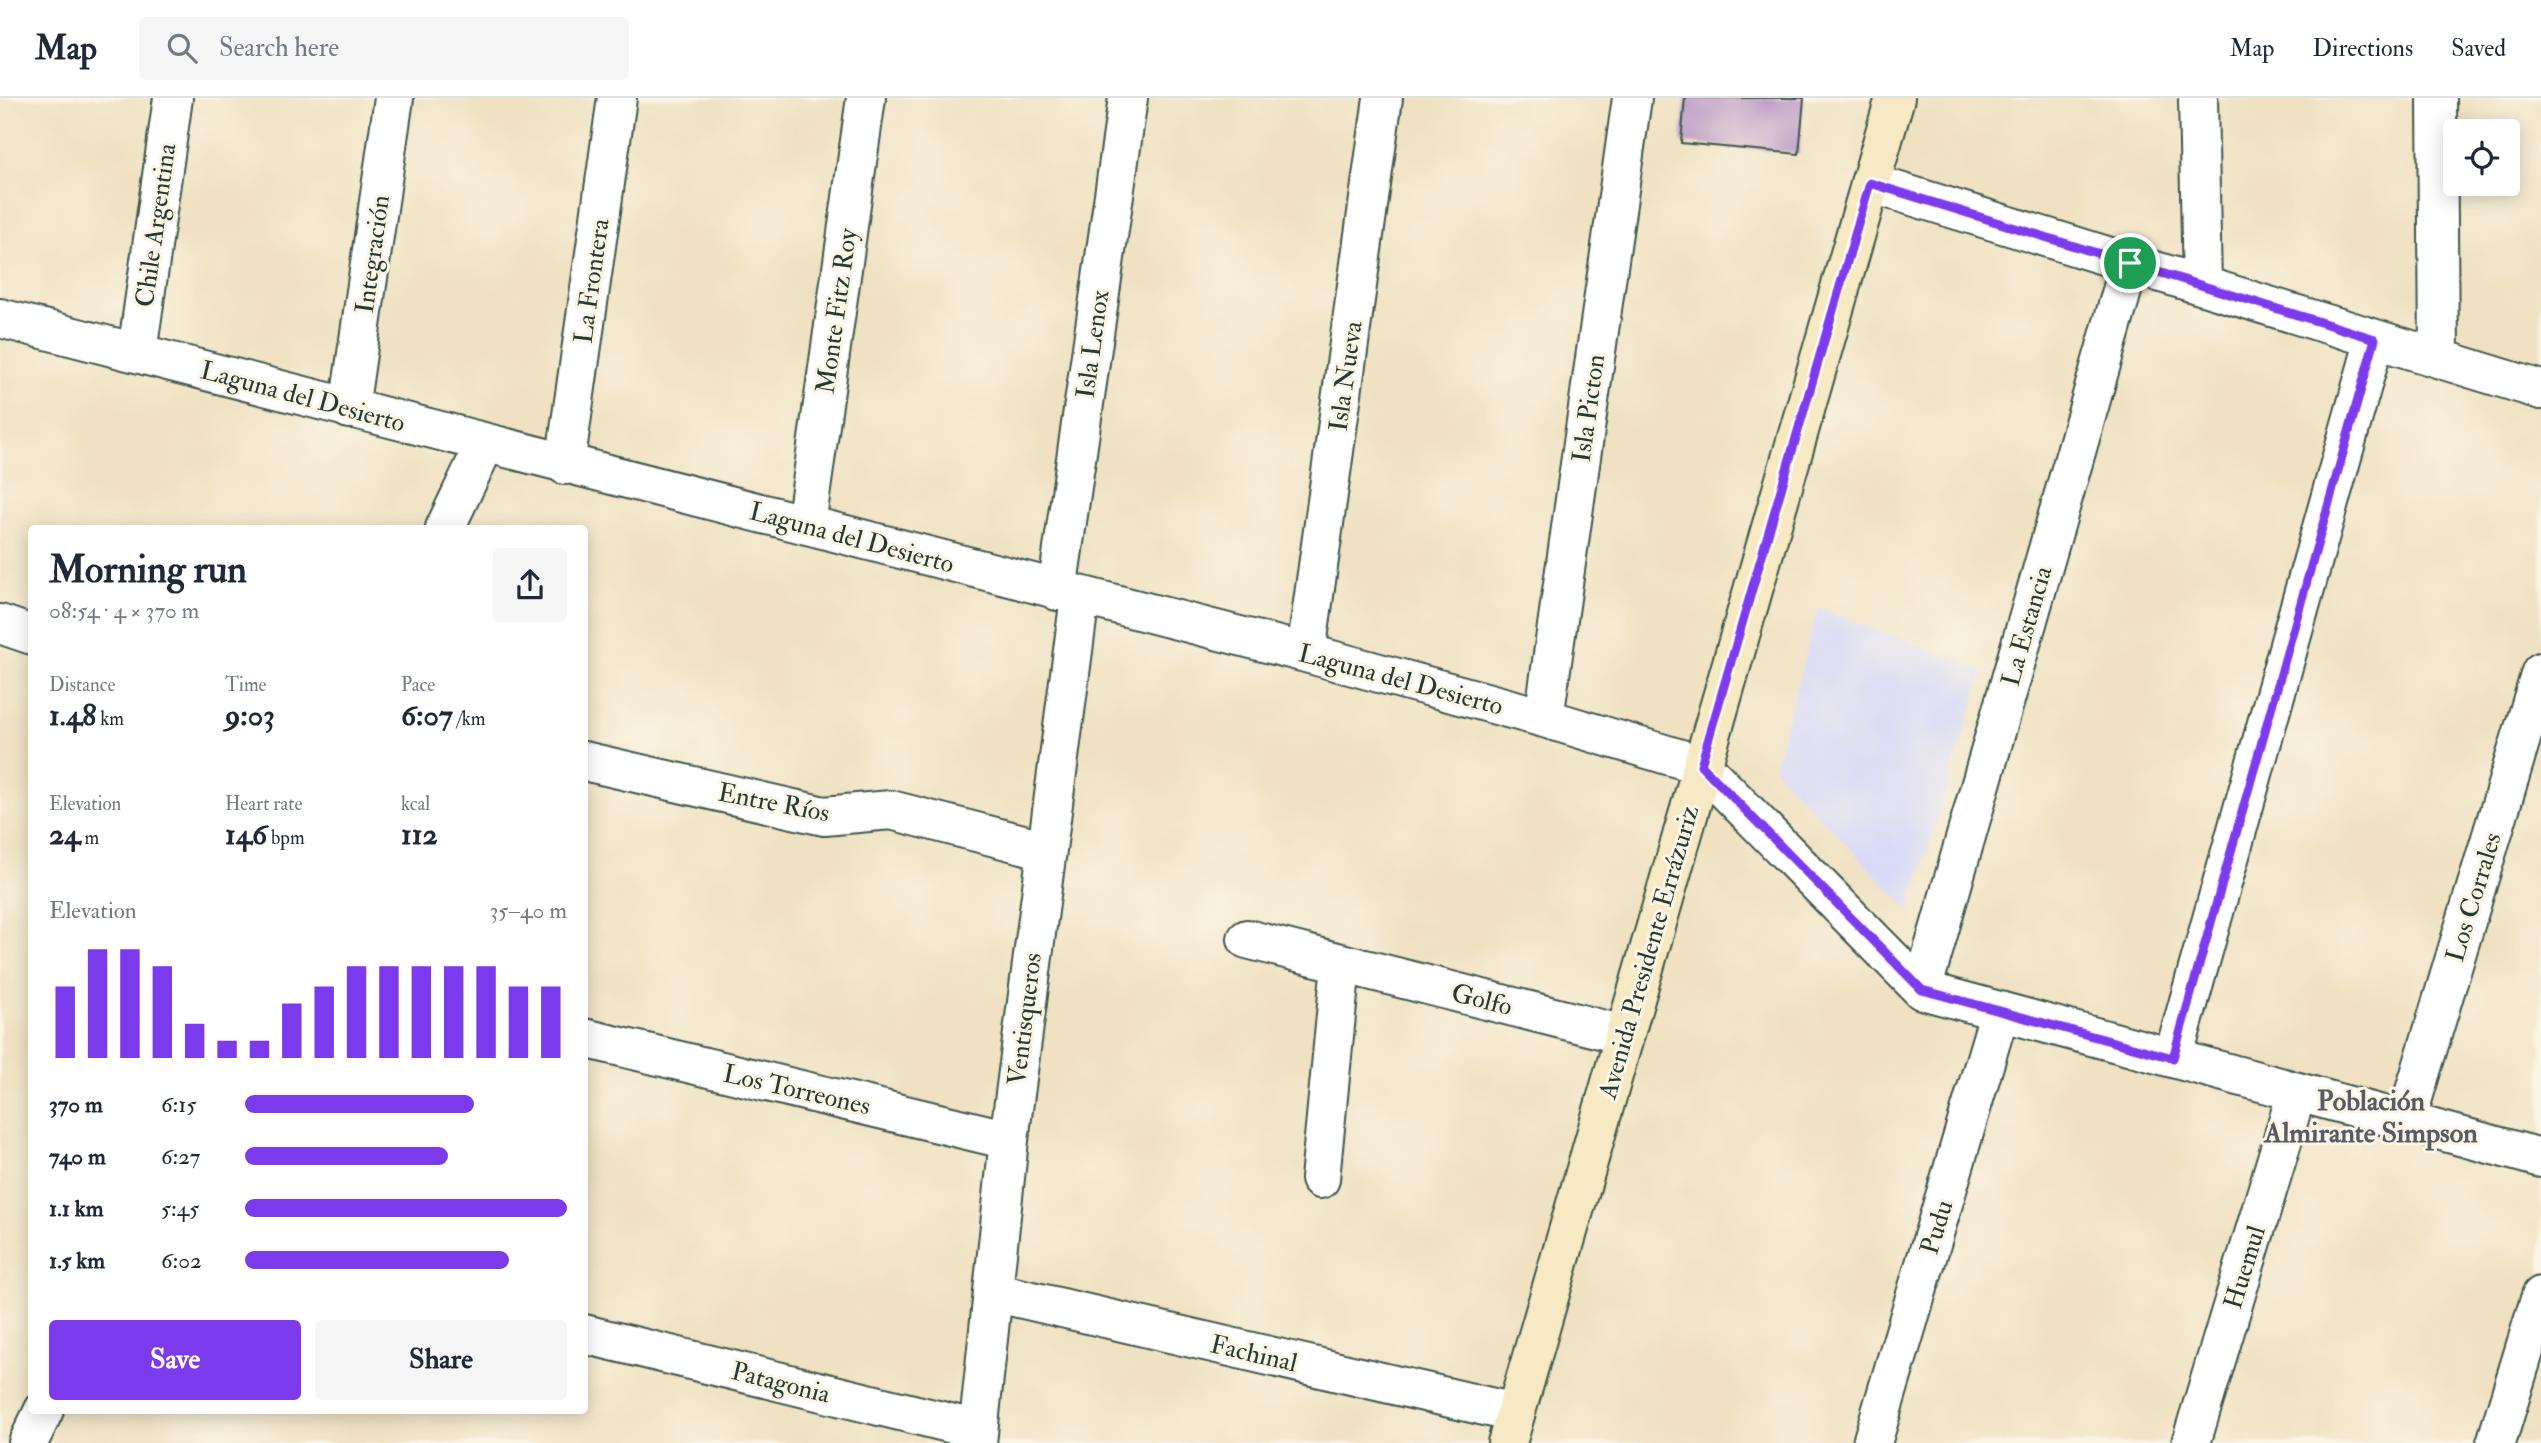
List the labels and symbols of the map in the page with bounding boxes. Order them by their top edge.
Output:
street label: Chile Argentina [129,141,183,309]
street label: Integración [349,193,397,315]
street label: La Frontera [567,216,617,346]
street label: Monte Fitz Roy [810,226,865,396]
pin [2100,233,2160,293]
street label: Isla Lenox [1070,287,1116,400]
street label: Isla Nueva [1322,319,1370,433]
street label: Isla Picton [1566,352,1612,464]
street label: Laguna del Desierto [197,354,409,440]
street label: Laguna del Desierto [746,495,958,581]
street label: La Estancia [1995,562,2059,690]
street label: Laguna del Desierto [1295,637,1507,723]
street label: Entre Ríos [715,776,832,830]
street label: Avenida Presidente Errázuriz [1591,801,1706,1104]
street label: Los Corrales [2439,829,2509,966]
street label: Ventisqueros [1001,951,1049,1087]
street label: Golfo [1448,977,1516,1023]
street label: Los Torreones [720,1057,874,1122]
district label: Población Almirante Simpson [2263,1084,2478,1151]
street label: Pudu [1914,1196,1960,1258]
street label: Huemul [2217,1221,2273,1313]
street label: Fachinal [1207,1328,1301,1380]
street label: Patagonia [728,1355,834,1411]

